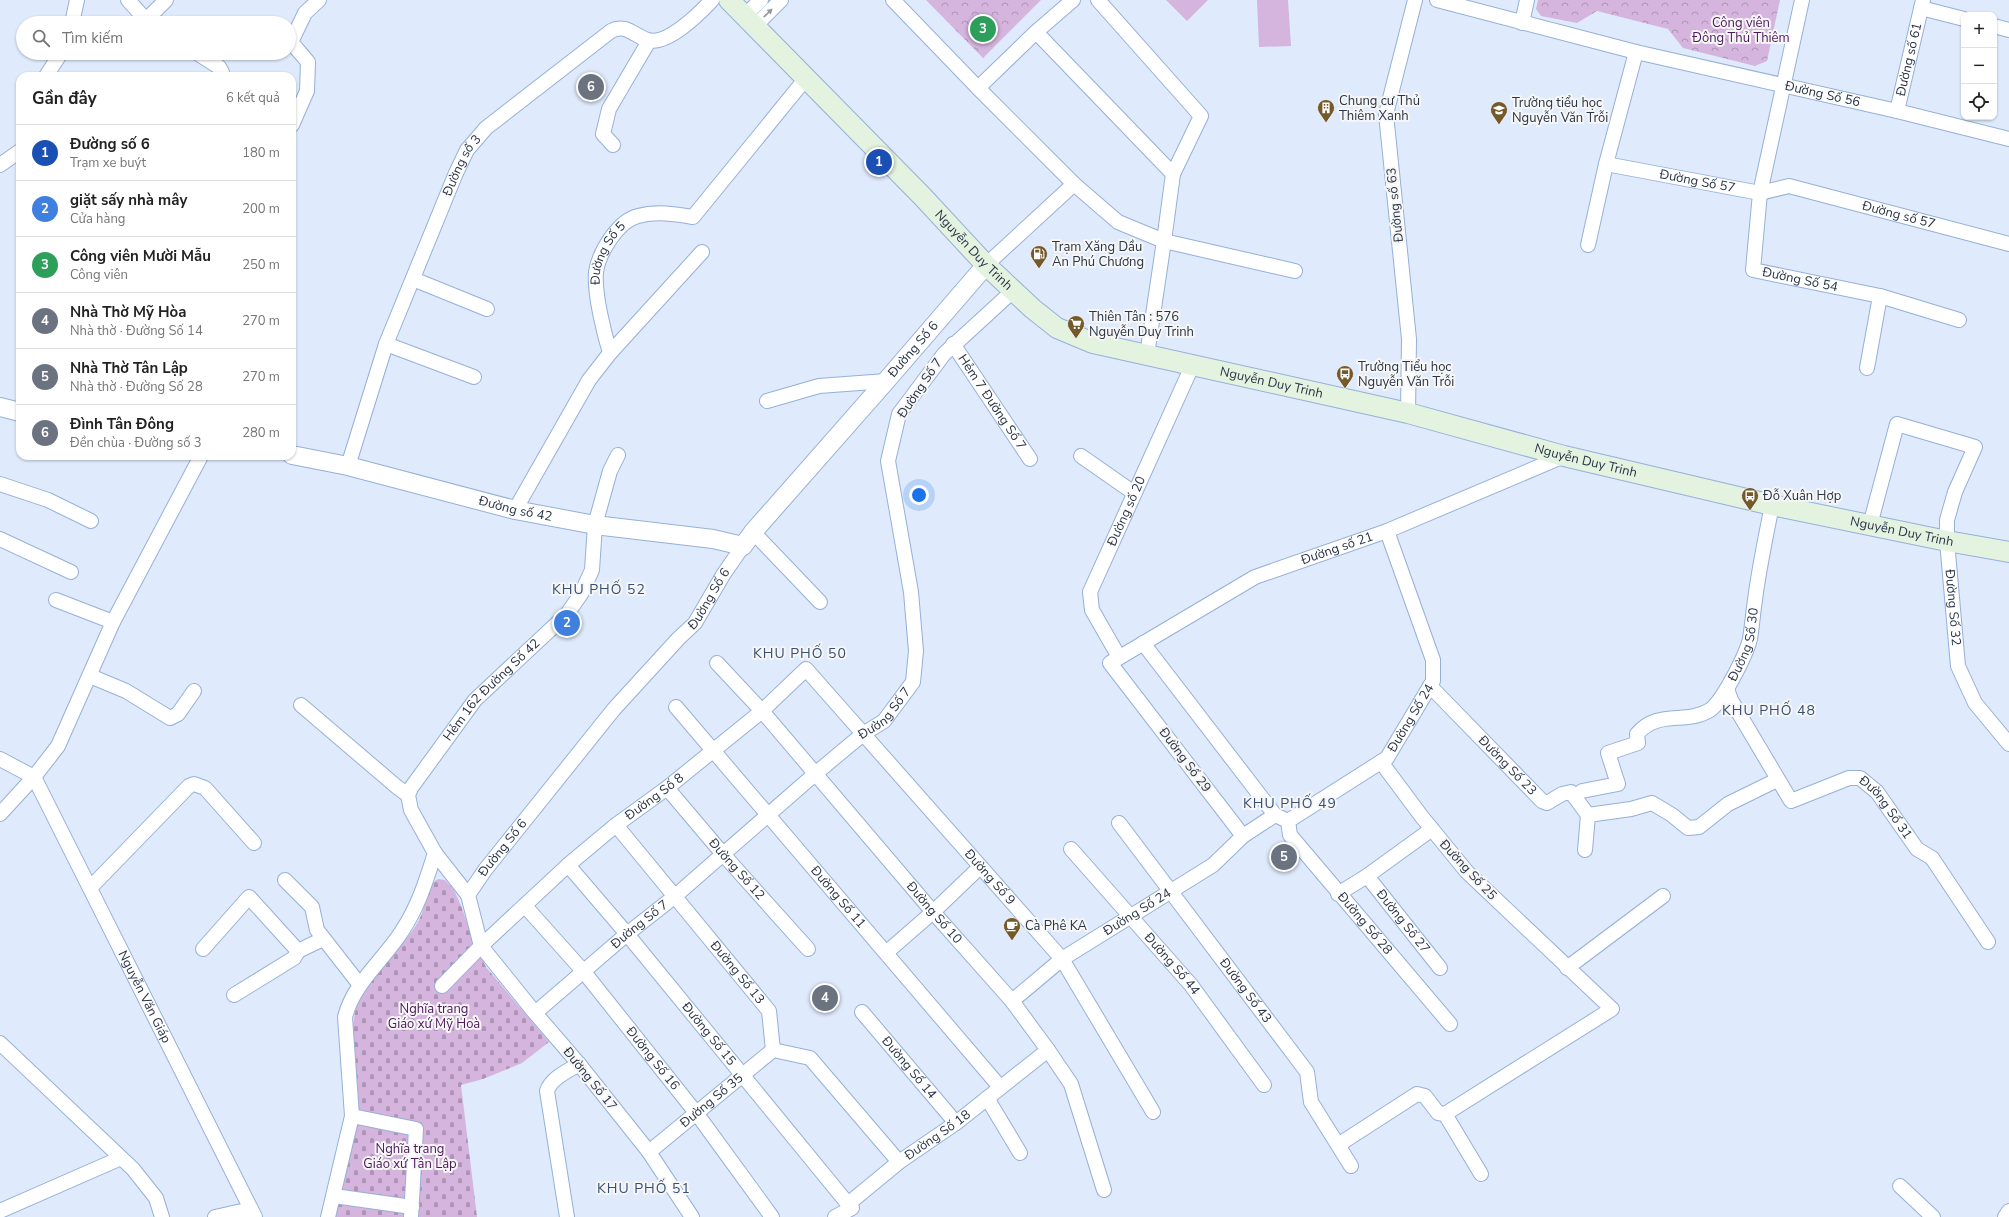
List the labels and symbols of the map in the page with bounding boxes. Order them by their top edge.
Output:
one-way arrow [763,8,773,18]
pin: 3 [970,14,996,44]
park label: Công viên Đông Thủ Thiêm [1691,14,1790,47]
street label: Đường số 61 [1892,21,1926,99]
pin: 6 [578,72,604,102]
street label: Đường Số 56 [1782,77,1862,111]
place label: Chung cư Thủ Thiêm Xanh [1339,92,1420,125]
place label: Trường tiểu học Nguyễn Văn Trỗi [1512,94,1608,127]
building icon: Chung cư Thủ Thiêm Xanh [1316,98,1336,123]
school or university icon: Trường tiểu học Nguyễn Văn Trỗi [1489,100,1509,125]
street label: Đường số 3 [438,131,485,200]
pin: 1 [866,147,892,177]
street label: Đường Số 57 [1657,165,1737,197]
street label: Đường số 63 [1382,167,1408,244]
street label: Đường số 57 [1859,196,1937,233]
street label: Nguyễn Duy Trinh [931,206,1017,294]
street label: Đường Số 5 [587,217,630,286]
place label: Trạm Xăng Dầu An Phú Chương [1052,238,1144,271]
fuel station icon: Trạm Xăng Dầu An Phú Chương [1029,244,1049,269]
street label: Đường Số 54 [1760,263,1840,296]
place label: Thiên Tân : 576 Nguyễn Duy Trinh [1089,308,1194,341]
supermarket icon: Thiên Tân : 576 Nguyễn Duy Trinh [1066,314,1086,339]
street label: Đường Số 6 [883,317,943,382]
street label: Hẻm 7 Đường Số 7 [953,351,1030,453]
street label: Đường Số 7 [893,354,947,422]
place label: Trường Tiểu học Nguyễn Văn Trỗi [1358,358,1454,391]
street label: Nguyễn Duy Trinh [1218,362,1325,403]
bus stop icon: Trường Tiểu học Nguyễn Văn Trỗi [1335,364,1355,389]
street label: Nguyễn Duy Trinh [1532,439,1639,482]
street label: Đường số 20 [1102,473,1150,550]
your location [909,485,929,505]
bus stop icon: Đỗ Xuân Hợp [1740,486,1760,511]
place label: Đỗ Xuân Hợp [1762,487,1841,505]
street label: Đường số 42 [476,492,554,526]
street label: Nguyễn Duy Trinh [1849,512,1955,551]
street label: Đường số 21 [1298,528,1375,570]
street label: Đường Số 6 [683,564,734,635]
street label: Đường Số 32 [1940,567,1965,647]
district label: KHU PHỐ 52 [552,579,646,599]
street label: Đường Số 30 [1723,607,1763,686]
pin: 2 [554,608,580,638]
street label: Hẻm 162 Đường Số 42 [439,635,544,745]
district label: KHU PHỐ 50 [753,643,847,663]
street label: Đường Số 24 [1383,680,1438,756]
street label: Đường Số 7 [854,683,915,744]
district label: KHU PHỐ 48 [1722,700,1816,720]
street label: Đường Số 29 [1154,723,1215,796]
street label: Đường Số 23 [1474,731,1541,799]
street label: Đường Số 8 [621,769,688,825]
street label: Đường Số 31 [1854,771,1916,843]
district label: KHU PHỐ 49 [1243,793,1337,813]
street label: Đường Số 6 [474,815,531,881]
street label: Đường Số 12 [704,834,769,904]
street label: Đường Số 25 [1435,835,1501,904]
pin: 5 [1271,842,1297,872]
street label: Đường Số 9 [960,845,1019,909]
street label: Đường Số 11 [806,861,870,932]
street label: Đường Số 10 [901,877,966,948]
street label: Đường Số 24 [1099,884,1175,941]
street label: Đường Số 27 [1372,885,1434,957]
street label: Đường Số 28 [1333,888,1397,959]
street label: Đường Số 7 [606,896,672,954]
cafe icon: Cà Phê KA [1002,916,1022,941]
place label: Cà Phê KA [1025,917,1087,935]
street label: Đường Số 44 [1139,928,1204,999]
street label: Đường Số 13 [705,936,769,1008]
street label: Nguyễn Văn Giáp [114,947,175,1046]
street label: Đường Số 43 [1215,954,1276,1027]
pin: 4 [812,983,838,1013]
street label: Đường Số 15 [677,998,740,1070]
park label: Nghĩa trang Giáo xứ Mỹ Hoà [388,1000,480,1033]
street label: Đường Số 16 [621,1022,684,1094]
street label: Đường Số 14 [877,1032,941,1103]
street label: Đường Số 17 [558,1043,621,1114]
street label: Đường Số 35 [675,1069,747,1133]
street label: Đường Số 18 [900,1106,975,1165]
park label: Nghĩa trang Giáo xứ Tân Lập [363,1140,457,1173]
district label: KHU PHỐ 51 [597,1178,691,1198]

